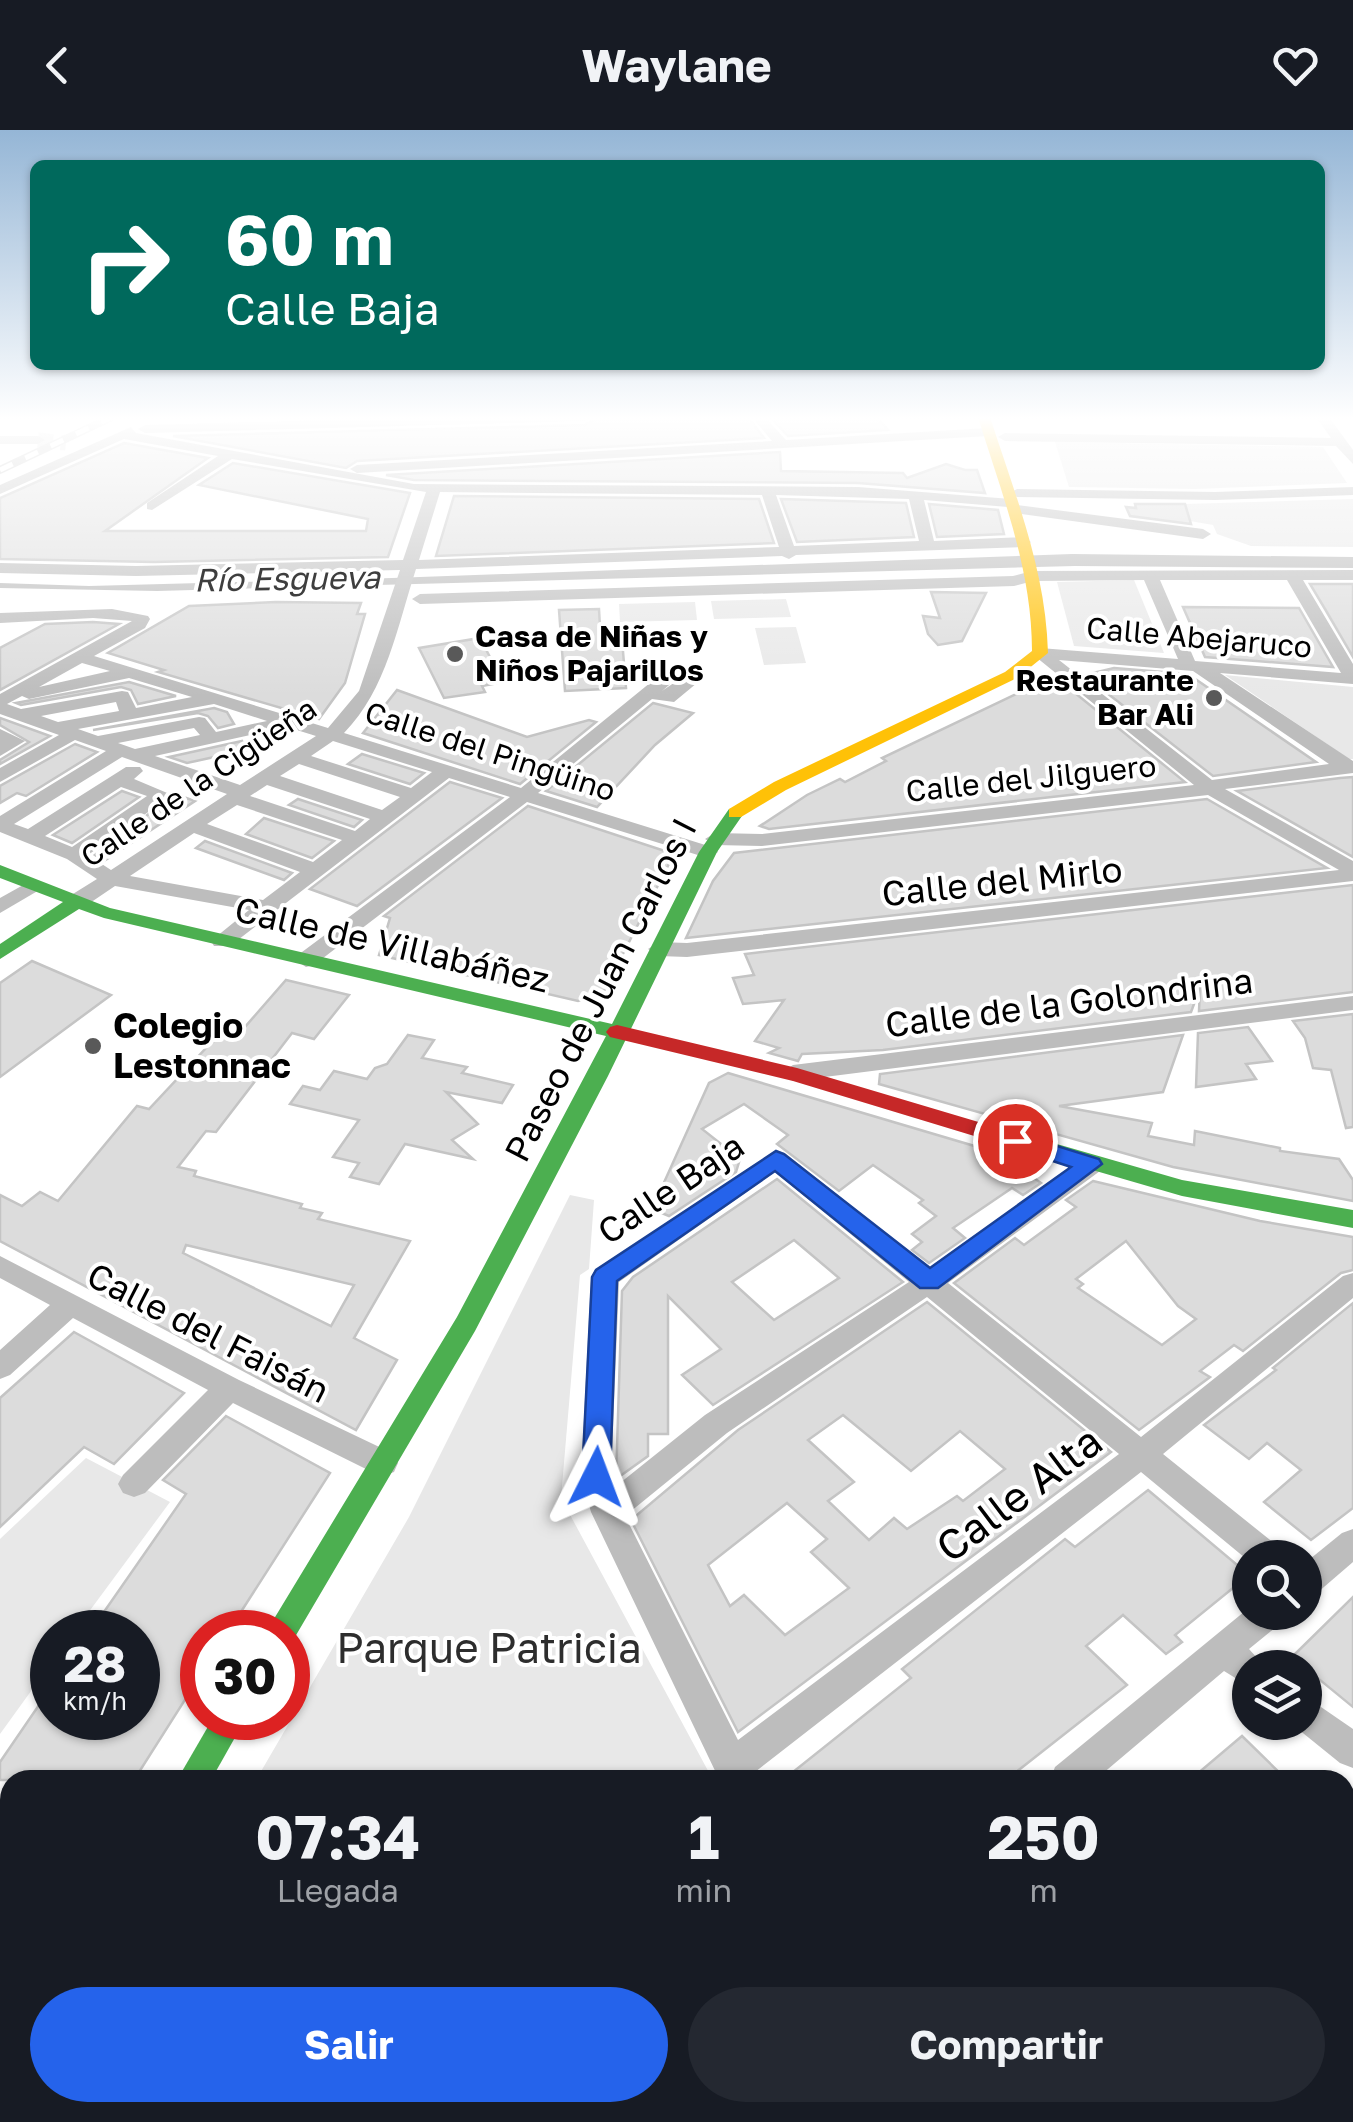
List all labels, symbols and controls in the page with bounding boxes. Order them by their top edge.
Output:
icon: back [30,38,85,93]
text: Waylane [581,38,772,92]
icon: heart [1268,38,1323,93]
text: 60 m [225,196,394,280]
icon: right [60,200,190,330]
text: Calle Baja [225,281,440,335]
water label: Río Esgueva [194,557,382,599]
street label: Calle Abejaruco [1085,609,1313,665]
place label: Casa de Niñas y Niños Pajarillos [475,618,708,688]
marker: Casa de Niñas y Niños Pajarillos [444,643,466,665]
place label: Restaurante Bar Ali [1016,662,1194,732]
marker: Restaurante Bar Ali [1203,687,1225,709]
street label: Calle de la Cigüeña [74,690,323,874]
street label: Calle del Pingüino [360,694,620,809]
street label: Calle del Jilguero [904,747,1158,809]
street label: Paseo de Juan Carlos I [495,811,705,1168]
street label: Calle del Mirlo [880,848,1124,915]
street label: Calle de Villabáñez [231,887,553,1001]
street label: Calle de la Golondrina [883,959,1255,1045]
place label: Colegio Lestonnac [113,1004,291,1086]
marker: Colegio Lestonnac [82,1035,104,1057]
pin [973,1099,1058,1184]
icon: arrive [988,1114,1043,1169]
street label: Calle Baja [589,1124,751,1252]
street label: Calle del Faisán [81,1253,336,1411]
street label: Calle Alta [926,1415,1111,1572]
position arrow [544,1425,648,1529]
map controls [1232,1540,1322,1740]
button: search [1232,1540,1322,1630]
speed limit sign: 30 [180,1610,310,1740]
park label: Parque Patricia [336,1622,642,1672]
text: 28 [64,1633,126,1693]
button: layers [1232,1650,1322,1740]
text: km/h [63,1685,127,1716]
text: 07:34 [255,1800,420,1872]
text: 1 [688,1800,719,1872]
text: 250 [987,1800,1100,1872]
text: Llegada [277,1871,399,1909]
text: min [676,1871,732,1909]
text: m [1029,1871,1058,1909]
button: Salir [30,1987,668,2102]
button: Compartir [688,1987,1325,2102]

